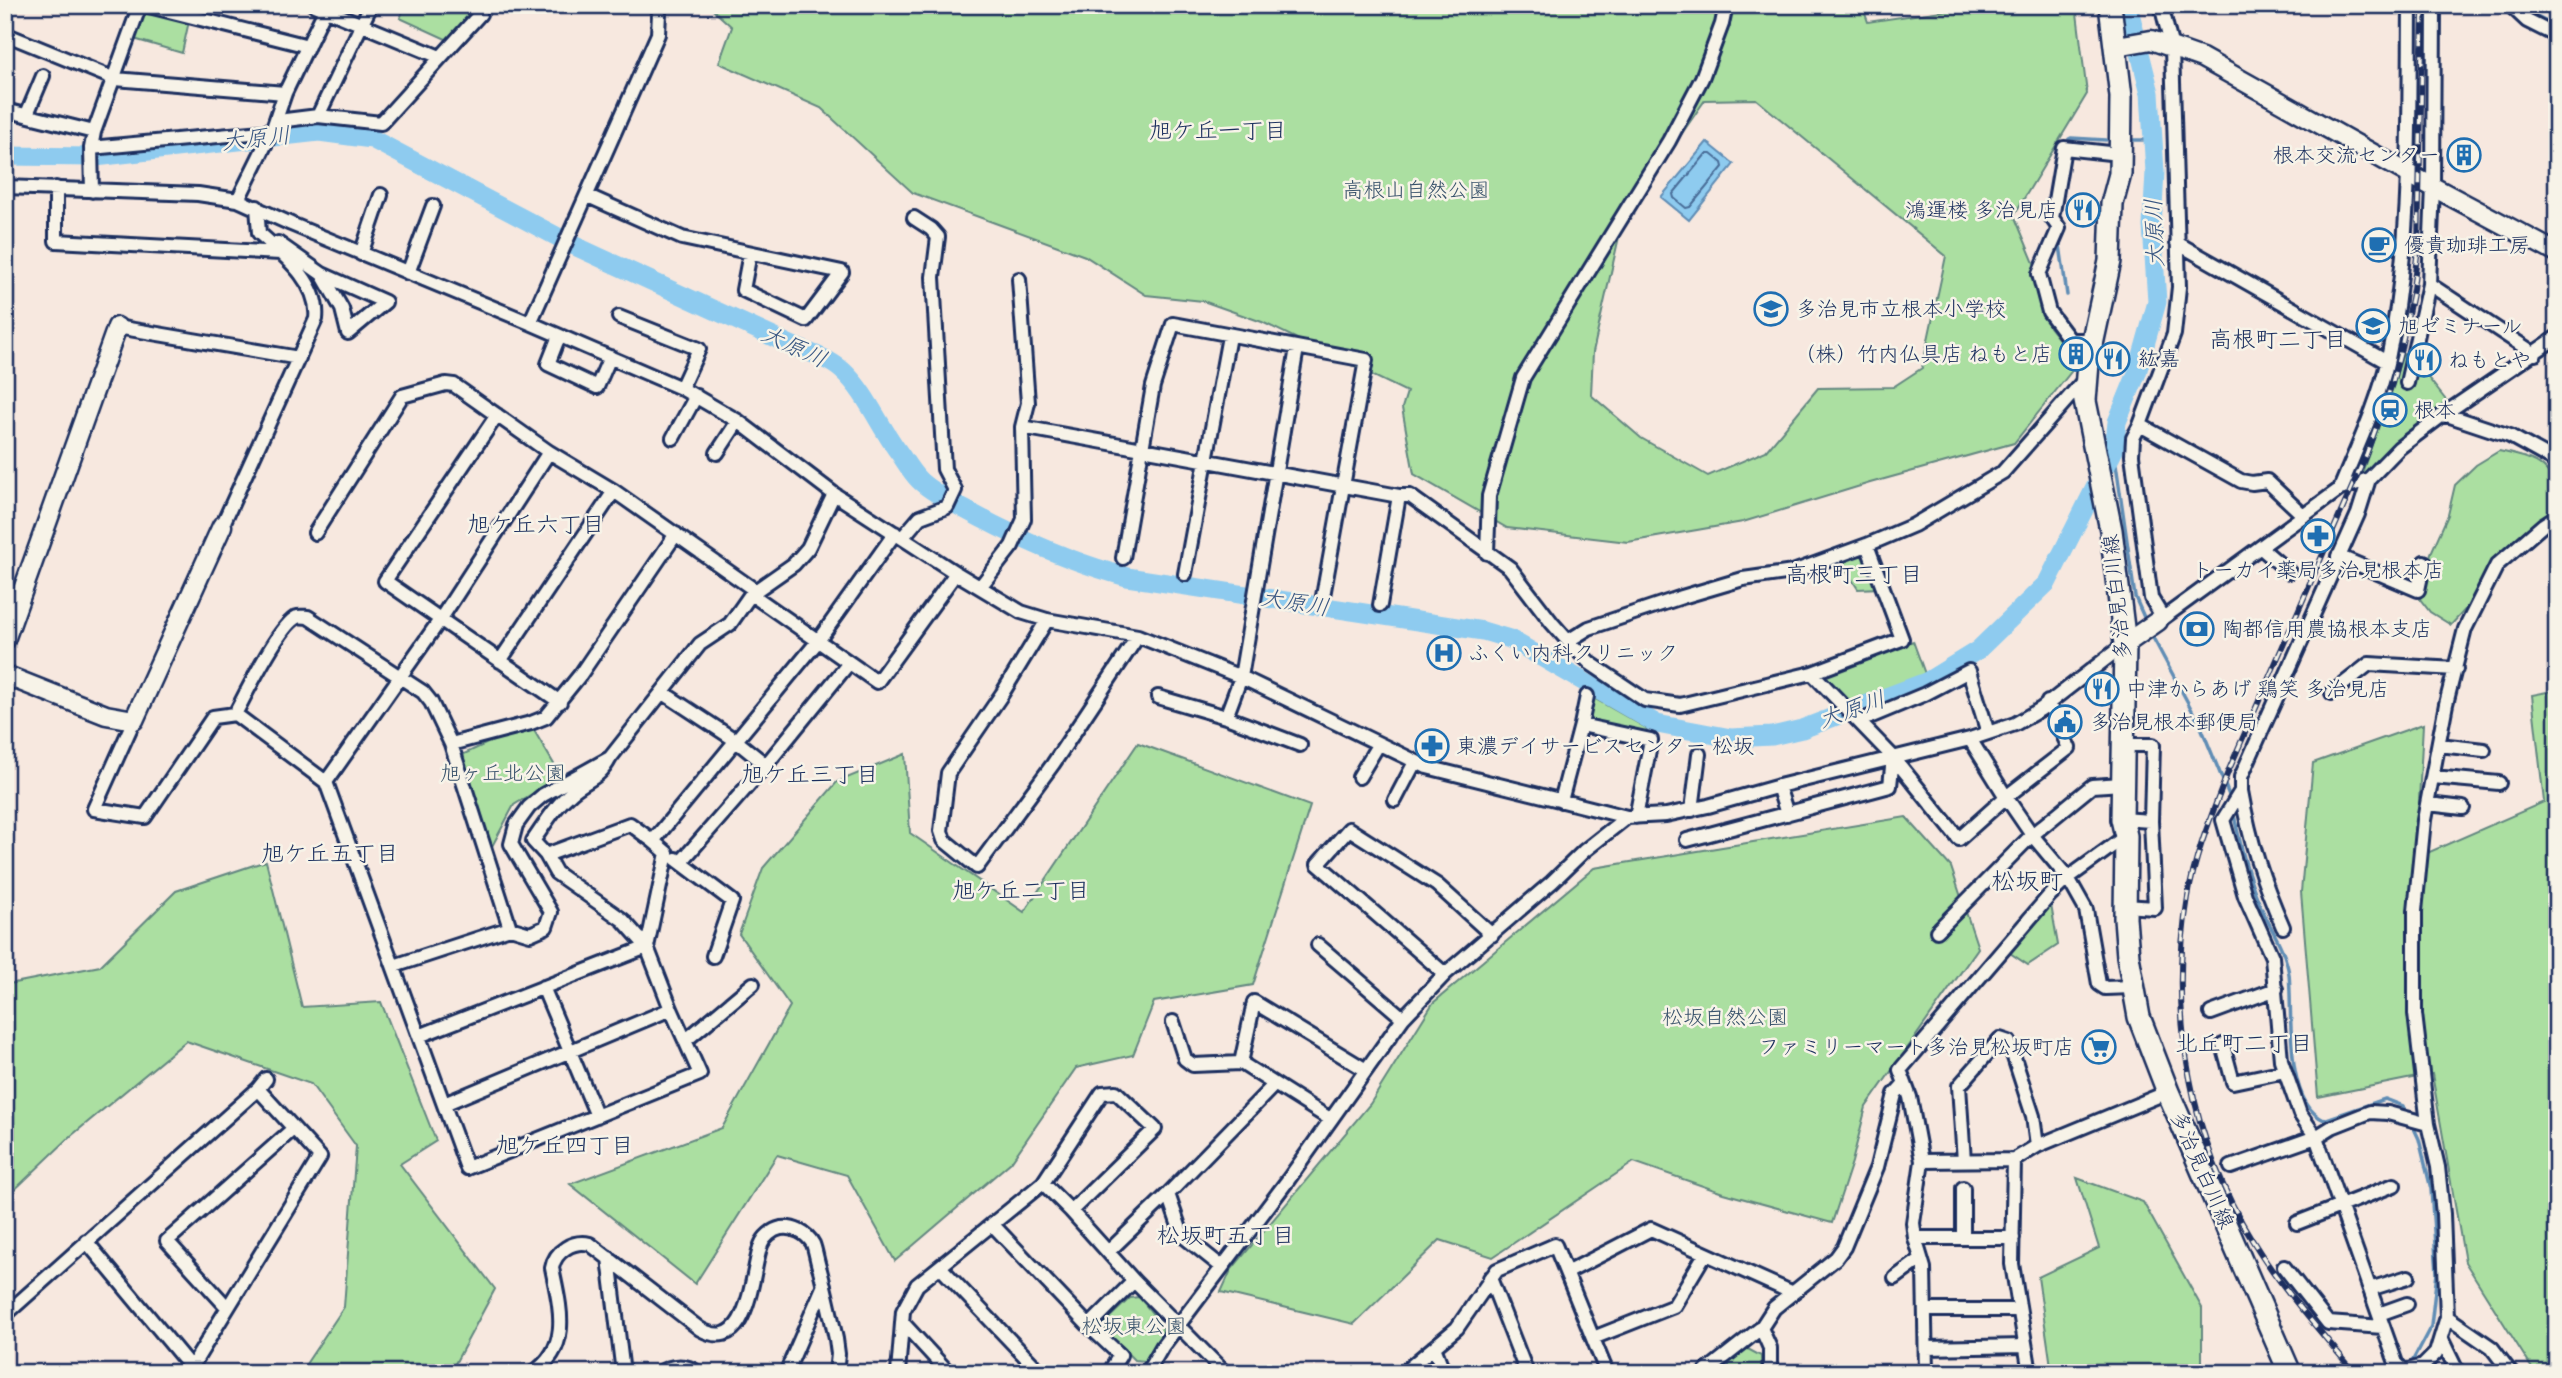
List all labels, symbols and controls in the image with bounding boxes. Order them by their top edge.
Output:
district label: 旭ケ丘一丁目 [1149,117,1287,145]
water label: 大原川 [220,121,292,157]
building icon: 根本交流センター [2445,136,2483,174]
place label: 根本交流センター [2273,143,2440,168]
park label: 高根山自然公園 [1343,178,1490,203]
restaurant icon: 鴻運楼 多治見店 [2064,191,2102,229]
place label: 鴻運楼 多治見店 [1905,198,2058,223]
water label: 大原川 [2140,198,2170,268]
cafe icon: 優貴珈琲工房 [2360,226,2398,264]
place label: 優貴珈琲工房 [2404,233,2530,258]
school or university icon: 多治見市立根本小学校 [1752,290,1790,328]
place label: 多治見市立根本小学校 [1796,297,2006,322]
school or university icon: 旭ゼミナール [2354,307,2392,345]
place label: 旭ゼミナール [2398,314,2522,339]
water label: 大原川 [757,320,831,374]
district label: 高根町二丁目 [2209,326,2347,354]
building icon: （株）竹内仏具店 ねもと店 [2057,335,2095,373]
restaurant icon: 紘嘉 [2094,340,2132,378]
restaurant icon: ねもとや [2405,341,2443,379]
place label: （株）竹内仏具店 ねもと店 [1794,342,2052,367]
place label: 紘嘉 [2138,347,2180,372]
place label: ねもとや [2448,348,2532,373]
station icon: 根本 [2371,391,2409,429]
place label: 根本 [2414,398,2456,423]
district label: 旭ケ丘六丁目 [467,511,605,539]
pharmacy icon: トーカイ薬局多治見根本店 [2299,517,2337,555]
street label: 多治見白川線 [2098,533,2136,661]
place label: トーカイ薬局多治見根本店 [2192,558,2444,583]
district label: 高根町三丁目 [1785,561,1923,589]
water label: 大原川 [1259,584,1331,622]
bank icon: 陶都信用農協根本支店 [2178,610,2216,648]
place label: 陶都信用農協根本支店 [2222,617,2432,642]
hospital icon: ふくい内科クリニック [1425,634,1463,672]
place label: ふくい内科クリニック [1468,641,1678,666]
restaurant icon: 中津からあげ 鶏笑 多治見店 [2083,670,2121,708]
place label: 中津からあげ 鶏笑 多治見店 [2126,677,2389,702]
water label: 大原川 [1815,686,1889,734]
public building icon: 多治見根本郵便局 [2046,703,2084,741]
place label: 多治見根本郵便局 [2090,710,2258,735]
pharmacy icon: 東濃デイサービスセンター 松坂 [1413,727,1451,765]
place label: 東濃デイサービスセンター 松坂 [1456,734,1754,759]
park label: 旭ヶ丘北公園 [440,761,566,786]
district label: 旭ケ丘三丁目 [741,761,879,789]
district label: 旭ケ丘五丁目 [261,840,399,868]
district label: 松坂町 [1991,867,2063,896]
district label: 旭ケ丘二丁目 [952,877,1090,905]
park label: 松坂自然公園 [1662,1005,1788,1030]
supermarket icon: ファミリーマート多治見松坂町店 [2080,1028,2118,1066]
district label: 北丘町二丁目 [2175,1030,2313,1058]
place label: ファミリーマート多治見松坂町店 [1759,1035,2074,1060]
street label: 多治見白川線 [2165,1107,2239,1233]
district label: 旭ケ丘四丁目 [496,1132,634,1160]
district label: 松坂町五丁目 [1157,1222,1295,1250]
park label: 松坂東公園 [1082,1314,1187,1339]

